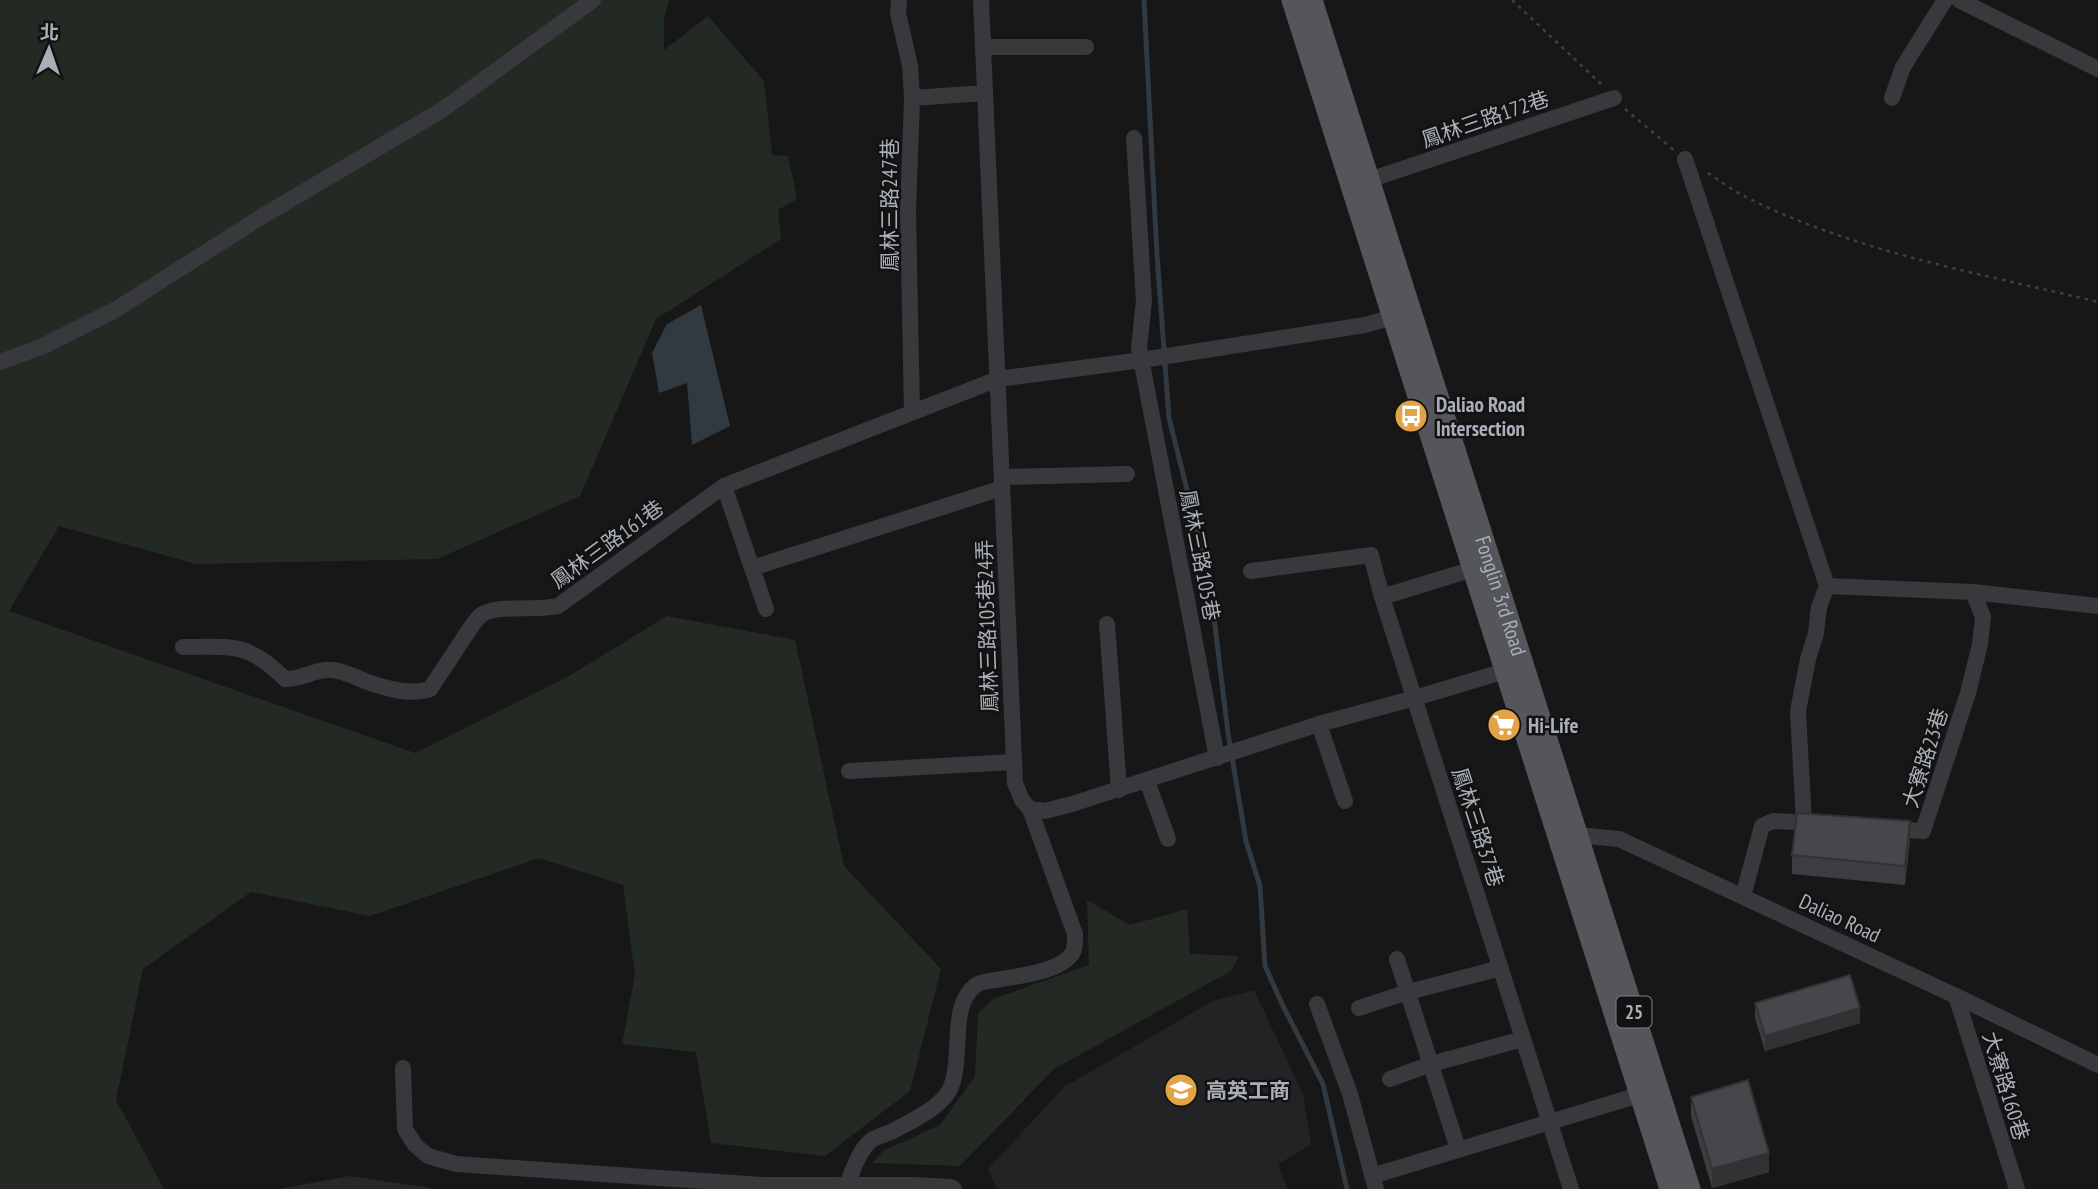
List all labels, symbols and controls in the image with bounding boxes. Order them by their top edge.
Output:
north arrow [14,14,84,84]
text: 北 [40,20,60,44]
street label: 鳳林三路172巷 [1418,85,1552,153]
street label: 鳳林三路247巷 [876,138,903,272]
place label: Daliao Road Intersection [1436,391,1525,442]
bus stop icon: Daliao Road Intersection [1392,397,1430,435]
street label: 鳳林三路105巷 [1174,487,1226,623]
street label: 鳳林三路161巷 [545,494,669,594]
street label: Fonglin 3rd Road [1470,533,1533,659]
street label: 鳳林三路105巷24弄 [970,539,1004,713]
street label: 大寮路23巷 [1896,705,1954,811]
supermarket icon: Hi-Life [1485,706,1523,744]
place label: Hi-Life [1528,712,1578,739]
street label: 鳳林三路37巷 [1446,764,1510,890]
street label: Daliao Road [1795,887,1885,949]
road number: 25 [1616,996,1652,1028]
street label: 大寮路160巷 [1977,1028,2035,1144]
school or university icon: 高英工商 [1162,1071,1200,1109]
place label: 高英工商 [1206,1077,1290,1104]

